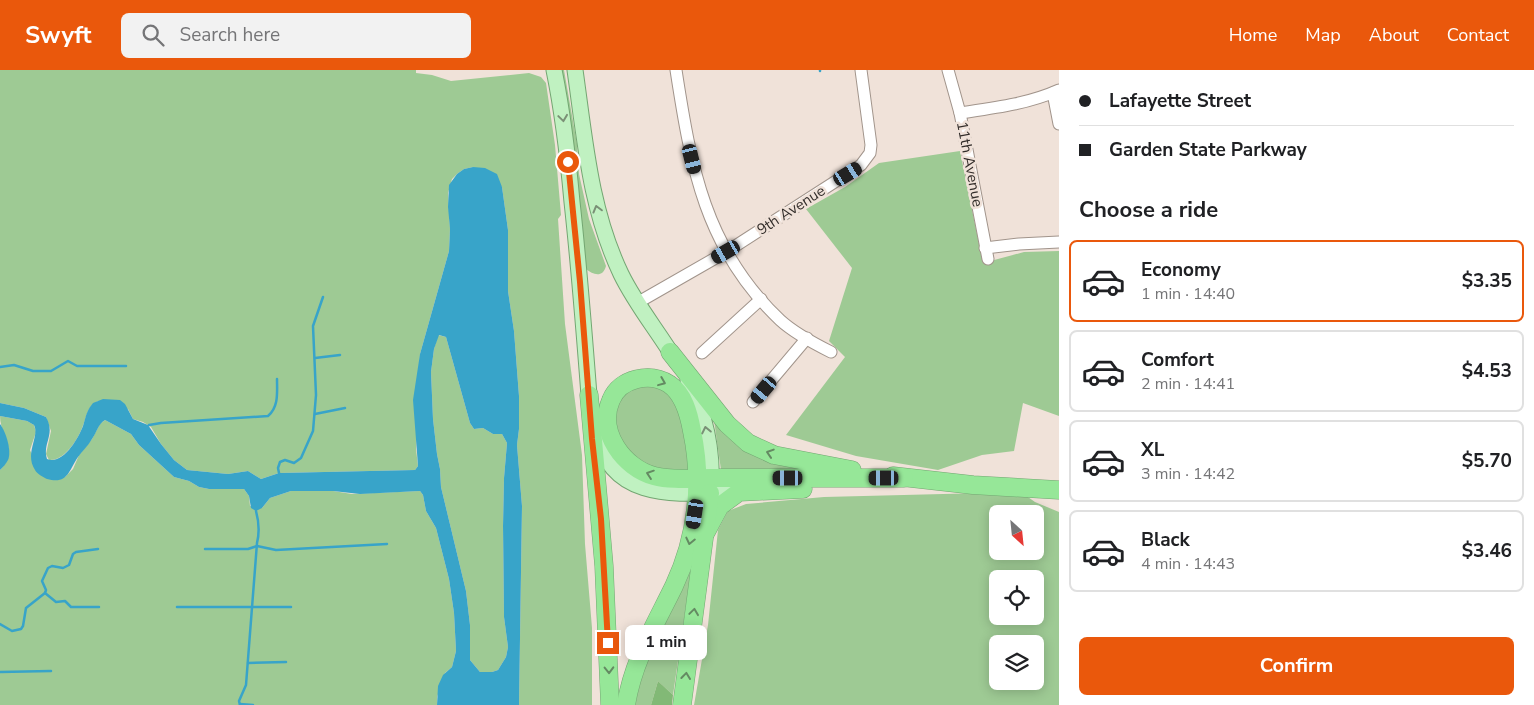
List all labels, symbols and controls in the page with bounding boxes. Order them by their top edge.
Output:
search box [121,13,471,58]
text: Swyft [25,19,91,51]
icon: search [139,21,167,49]
text: Search here [179,22,280,48]
text: Home [1229,23,1277,47]
text: Map [1305,23,1341,47]
text: About [1369,23,1419,47]
text: Contact [1447,23,1509,47]
text: Lafayette Street [1109,88,1251,114]
one-way arrow [557,114,568,122]
street label: 11th Avenue [952,120,988,208]
text: Garden State Parkway [1109,137,1307,163]
car [681,143,702,175]
route start [557,151,579,173]
car [831,160,864,188]
street label: 9th Avenue [753,180,829,240]
text: Choose a ride [1079,195,1218,225]
one-way arrow [592,205,603,214]
car [709,238,742,266]
text: Economy [1141,257,1221,283]
icon: car [1081,259,1126,304]
text: $3.35 [1462,268,1512,294]
text: 1 min · 14:40 [1141,283,1235,305]
text: Comfort [1141,347,1214,373]
icon: car [1081,349,1126,394]
text: $4.53 [1462,358,1512,384]
text: 2 min · 14:41 [1141,373,1235,395]
car [748,374,779,406]
one-way arrow [657,375,666,386]
one-way arrow [701,425,712,434]
text: XL [1141,437,1164,463]
icon: car [1081,439,1126,484]
text: $5.70 [1462,448,1512,474]
one-way arrow [766,449,775,459]
text: 3 min · 14:42 [1141,463,1235,485]
one-way arrow [646,470,655,480]
car [773,471,803,486]
car [869,471,899,486]
car [685,498,704,530]
north arrow [989,505,1044,560]
map controls [989,505,1044,690]
text: Black [1141,527,1190,553]
icon: car [1081,529,1126,574]
one-way arrow [686,536,696,544]
text: $3.46 [1462,538,1512,564]
text: 4 min · 14:43 [1141,553,1235,575]
button: locate [989,570,1044,625]
one-way arrow [689,608,699,616]
callout: 1 min [626,626,708,660]
text: 1 min [645,631,687,653]
route end [597,632,619,654]
button: layers [989,635,1044,690]
button: Confirm [1079,637,1514,695]
one-way arrow [604,666,614,674]
one-way arrow [680,672,691,680]

